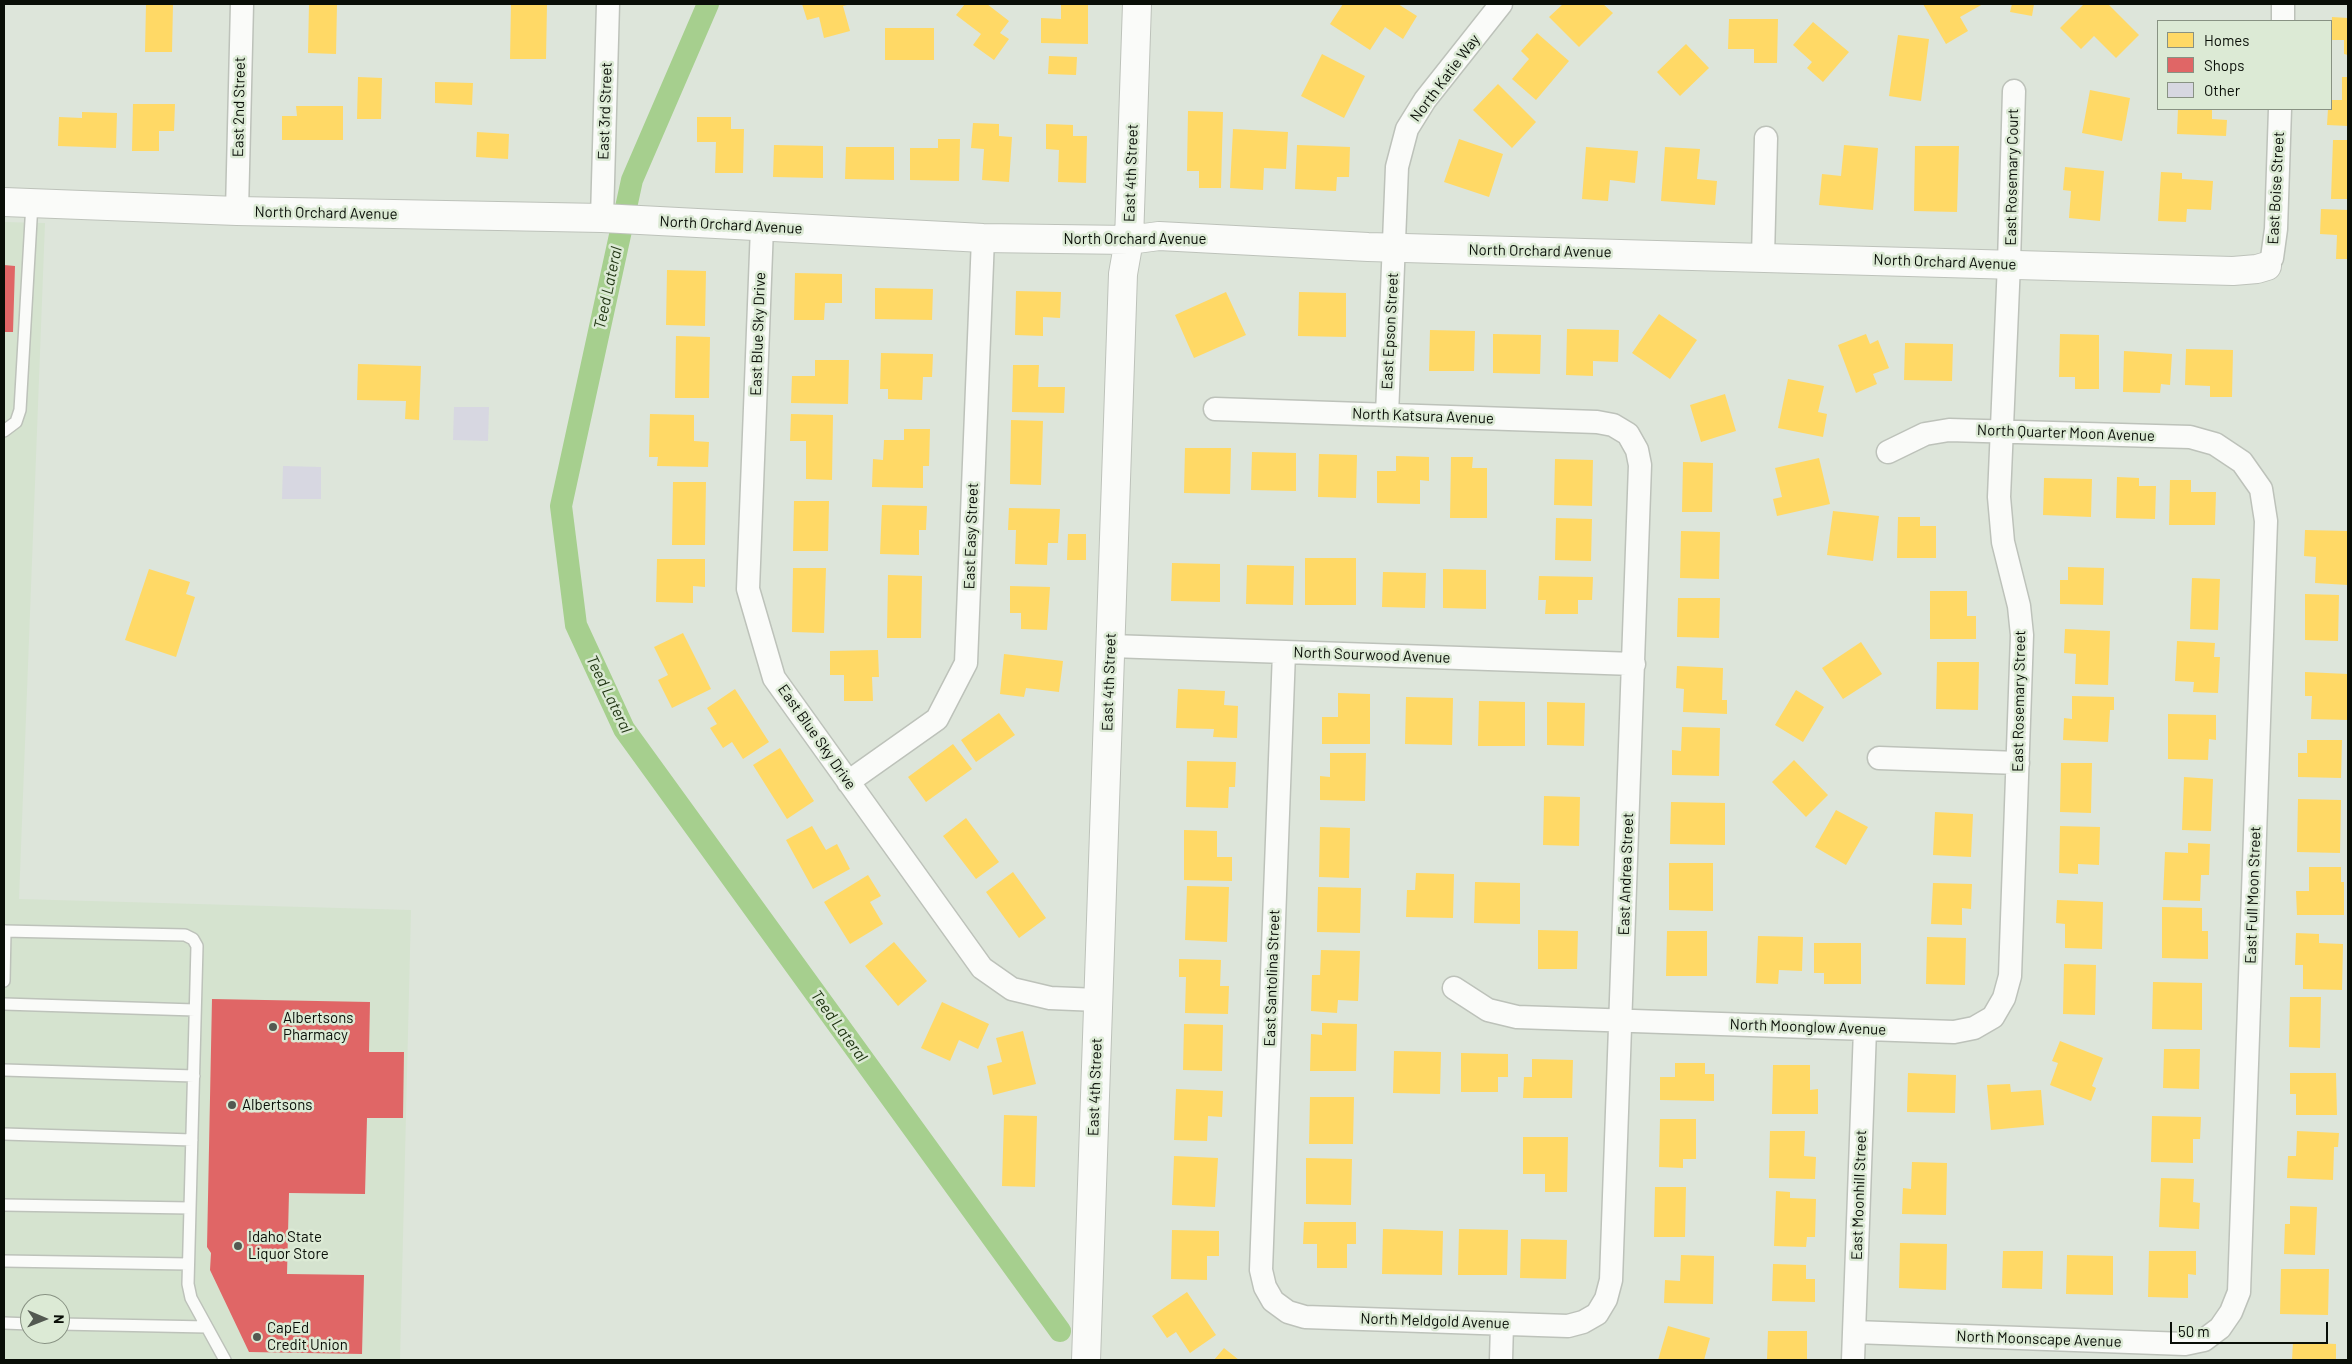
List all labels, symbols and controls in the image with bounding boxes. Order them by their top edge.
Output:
legend [2157,20,2332,110]
street label: North Katie Way [1406,31,1484,125]
text: Homes [2204,31,2249,49]
text: Shops [2204,56,2244,74]
street label: East 2nd Street [229,57,249,157]
street label: East 3rd Street [594,62,616,160]
text: Other [2204,81,2240,99]
street label: East Rosemary Court [2002,108,2022,246]
street label: East 4th Street [1120,124,1142,222]
street label: East Boise Street [2264,131,2288,245]
street label: North Orchard Avenue [254,203,398,223]
street label: North Orchard Avenue [659,212,803,238]
street label: North Orchard Avenue [1063,230,1207,248]
street label: North Orchard Avenue [1468,241,1612,261]
water label: Teed Lateral [590,245,626,331]
street label: North Orchard Avenue [1873,251,2017,273]
street label: East Blue Sky Drive [747,272,769,396]
street label: East Epson Street [1378,272,1402,390]
street label: North Katsura Avenue [1352,405,1494,427]
street label: North Quarter Moon Avenue [1977,421,2155,445]
street label: East Easy Street [960,482,982,590]
street label: East Rosemary Street [2009,630,2029,772]
street label: East 4th Street [1098,633,1120,731]
street label: North Sourwood Avenue [1293,643,1451,667]
water label: Teed Lateral [582,652,636,736]
street label: East Blue Sky Drive [774,681,860,793]
street label: East Andrea Street [1615,812,1637,936]
street label: East Full Moon Street [2242,826,2264,964]
street label: East Santolina Street [1261,909,1283,1047]
water label: Teed Lateral [806,986,872,1066]
place label: Albertsons Pharmacy [283,1009,353,1044]
street label: North Moonglow Avenue [1729,1015,1887,1039]
marker: Albertsons Pharmacy [267,1021,279,1033]
street label: East 4th Street [1084,1038,1106,1136]
place label: Albertsons [242,1096,312,1114]
marker: Albertsons [226,1099,238,1111]
street label: East Moonhill Street [1848,1130,1870,1260]
place label: Idaho State Liquor Store [248,1228,329,1263]
marker: Idaho State Liquor Store [232,1240,244,1252]
north arrow [20,1294,70,1344]
street label: North Meldgold Avenue [1360,1309,1510,1333]
scale bar [2172,1312,2330,1344]
text: N [51,1314,68,1324]
place label: CapEd Credit Union [267,1319,348,1354]
text: 50 m [2178,1322,2210,1340]
street label: North Moonscape Avenue [1956,1327,2122,1351]
marker: CapEd Credit Union [251,1331,263,1343]

